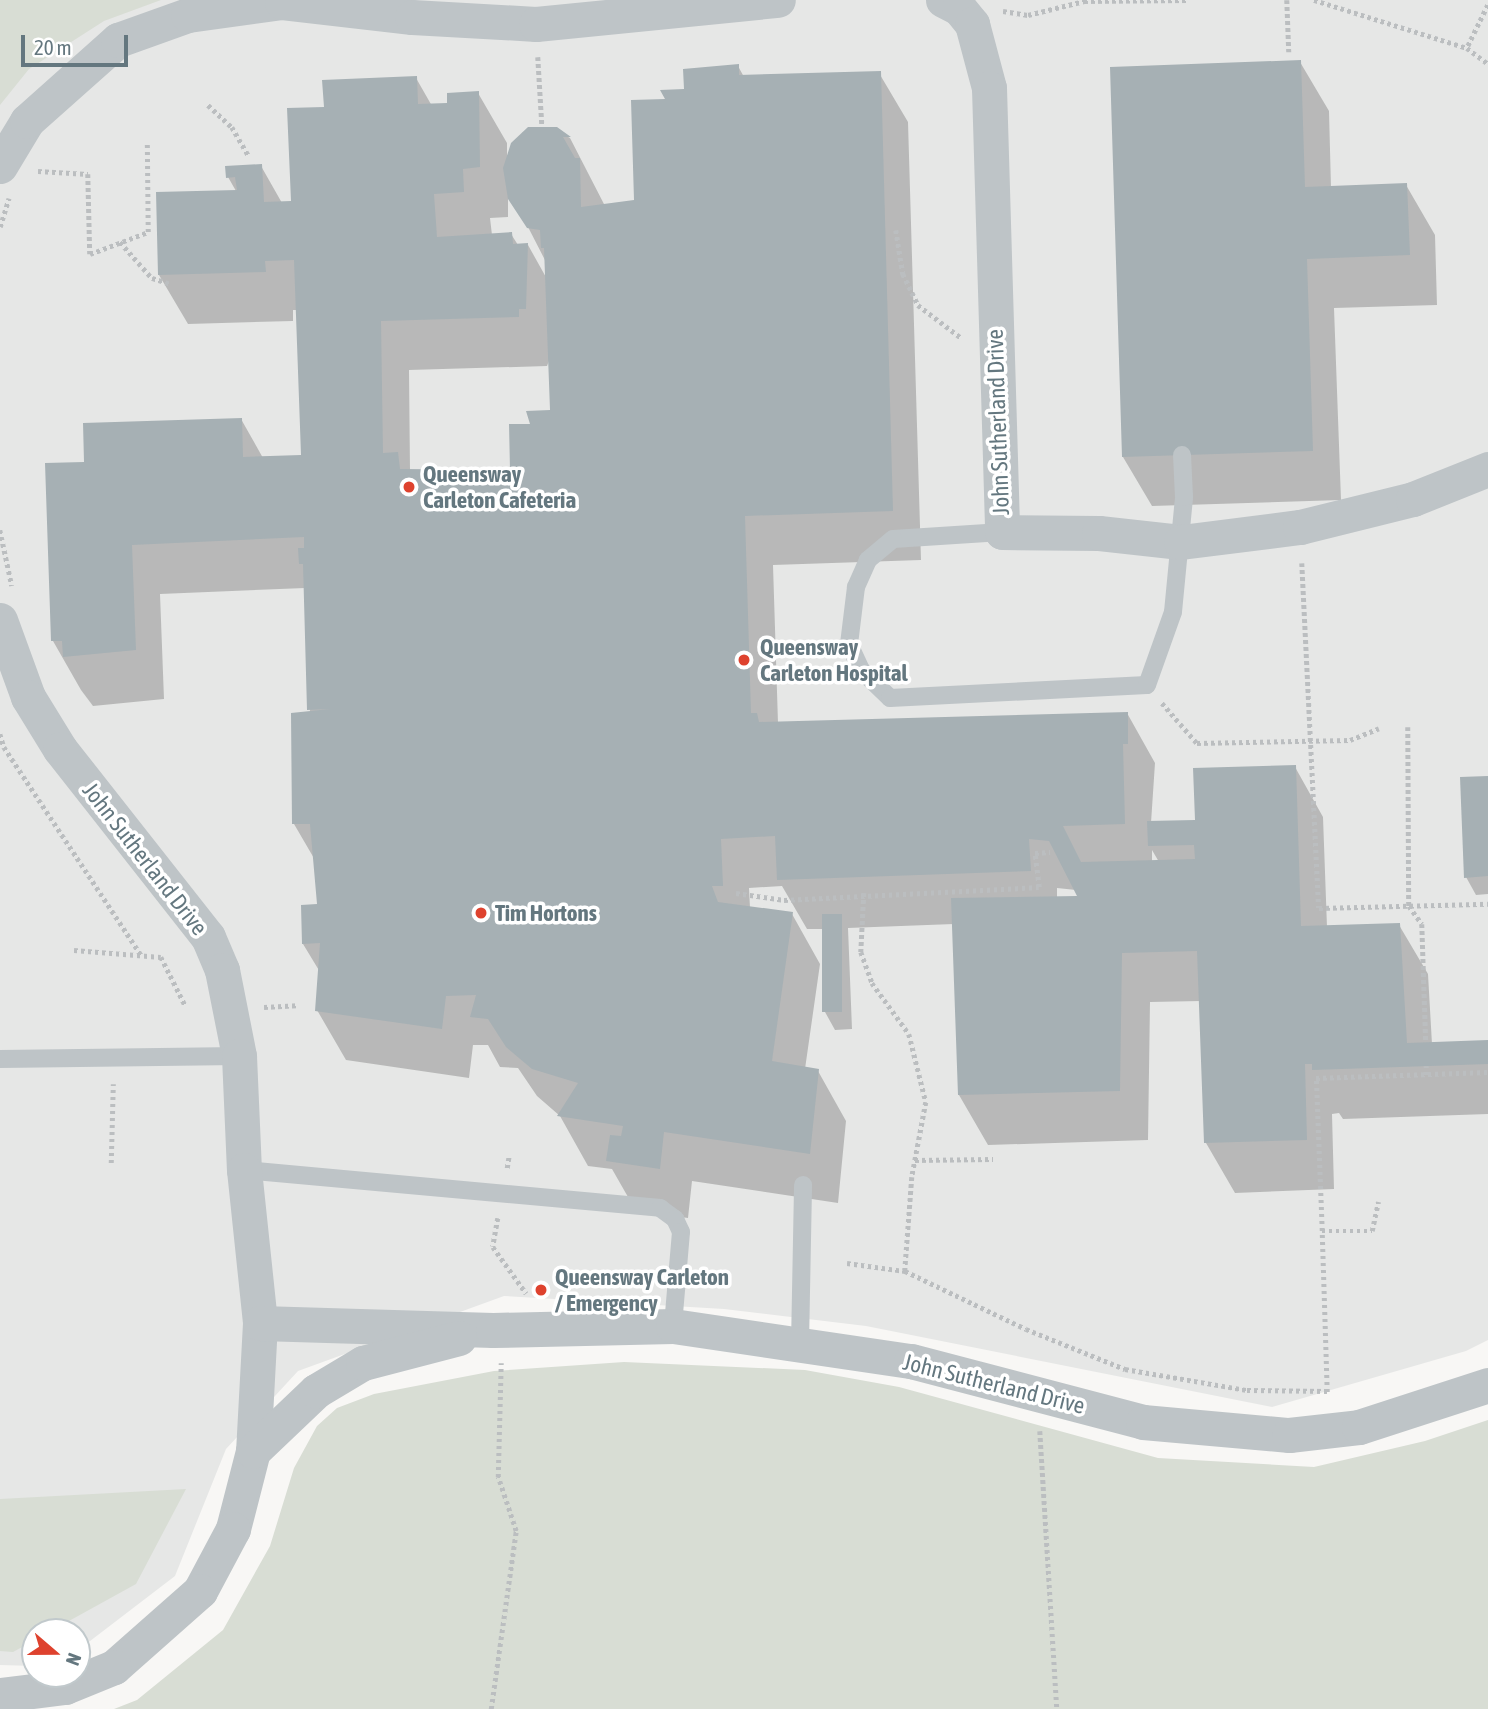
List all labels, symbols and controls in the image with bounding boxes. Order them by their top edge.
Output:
scale bar [24,21,131,65]
text: 20 m [34,35,72,59]
street label: John Sutherland Drive [981,329,1015,515]
place label: Queensway Carleton Cafeteria [423,460,576,514]
marker: Queensway Carleton Cafeteria [401,479,417,495]
place label: Queensway Carleton Hospital [760,633,908,687]
marker: Queensway Carleton Hospital [734,650,754,670]
street label: John Sutherland Drive [77,777,213,941]
place label: Tim Hortons [495,899,597,927]
marker: Tim Hortons [473,905,489,921]
place label: Queensway Carleton / Emergency [555,1263,729,1317]
marker: Queensway Carleton / Emergency [533,1282,549,1298]
street label: John Sutherland Drive [900,1348,1088,1420]
north arrow [21,1618,91,1688]
text: N [62,1650,86,1669]

